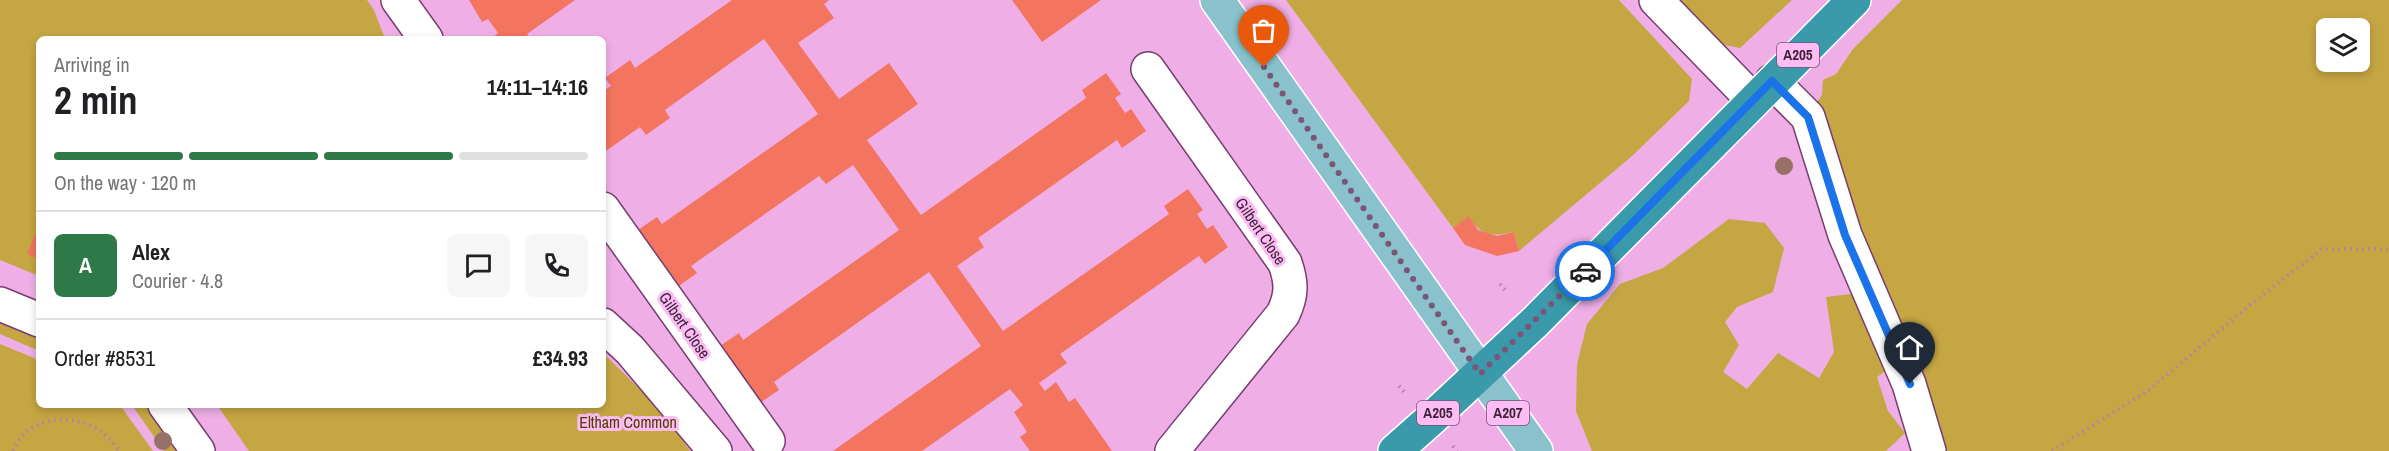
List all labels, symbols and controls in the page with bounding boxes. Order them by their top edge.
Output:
pin [1238,5,1289,67]
icon: bag [1247,14,1280,47]
map controls [2316,18,2370,72]
button: layers [2316,18,2370,72]
road number: A205 [1777,43,1819,67]
text: Arriving in [54,51,130,78]
text: 14:11–14:16 [487,72,588,102]
text: 2 min [54,74,138,126]
text: On the way · 120 m [54,169,196,196]
street label: Gilbert Close [1230,193,1292,269]
button: chat [447,234,510,297]
button: phone [525,234,588,297]
text: Alex [132,237,170,267]
courier [1555,241,1615,301]
text: A [79,250,92,280]
icon: car [1569,255,1602,288]
text: Courier · 4.8 [132,267,223,294]
street label: Gilbert Close [654,287,716,363]
pin [1884,322,1935,384]
icon: home [1893,331,1926,364]
text: Order #8531 [54,343,155,373]
text: £34.93 [533,343,588,373]
road number: A205 [1417,401,1459,425]
road number: A207 [1487,401,1529,425]
park label: Eltham Common [579,411,677,433]

